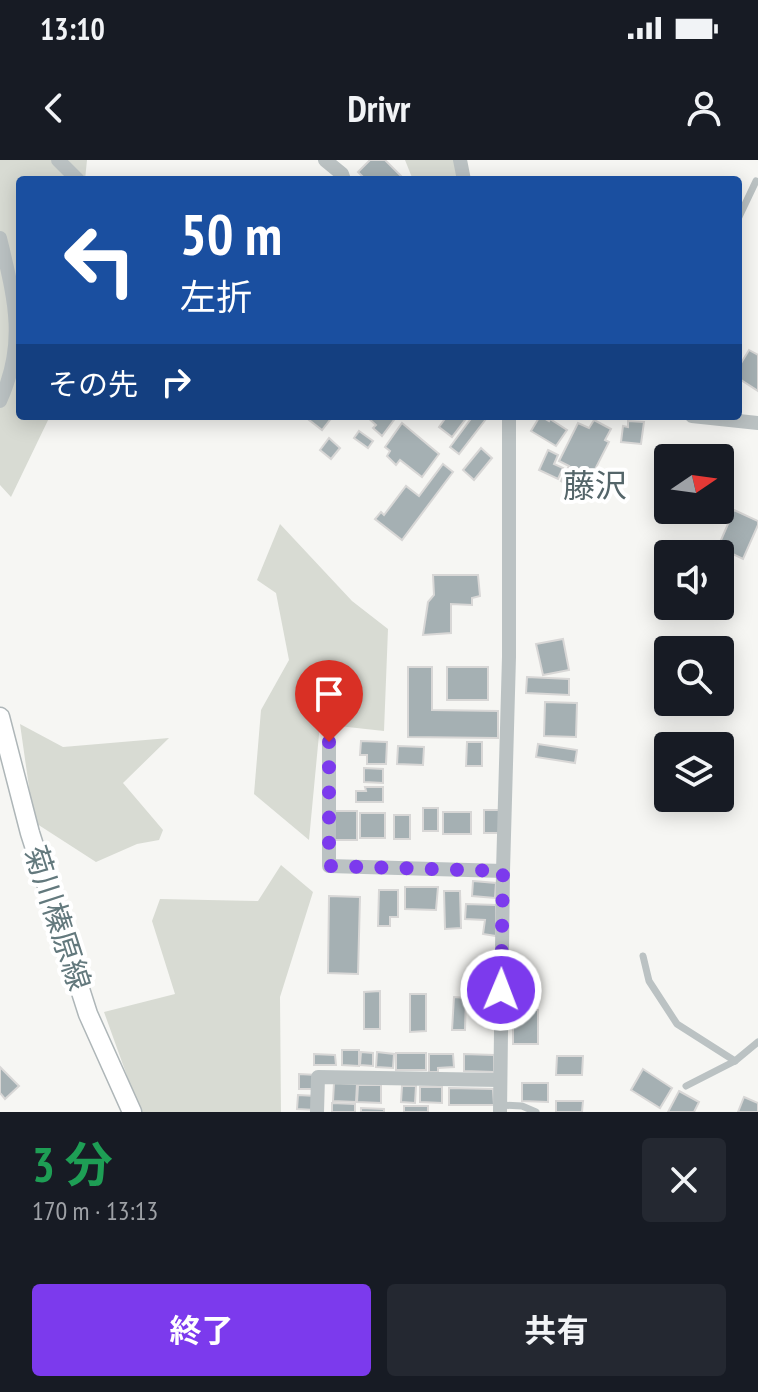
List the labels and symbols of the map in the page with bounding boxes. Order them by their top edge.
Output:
north arrow [654,444,734,524]
district label: 藤沢 [563,464,627,506]
pin [295,660,363,742]
street label: 菊川榛原線 [17,840,100,995]
position arrow [459,948,543,1032]

